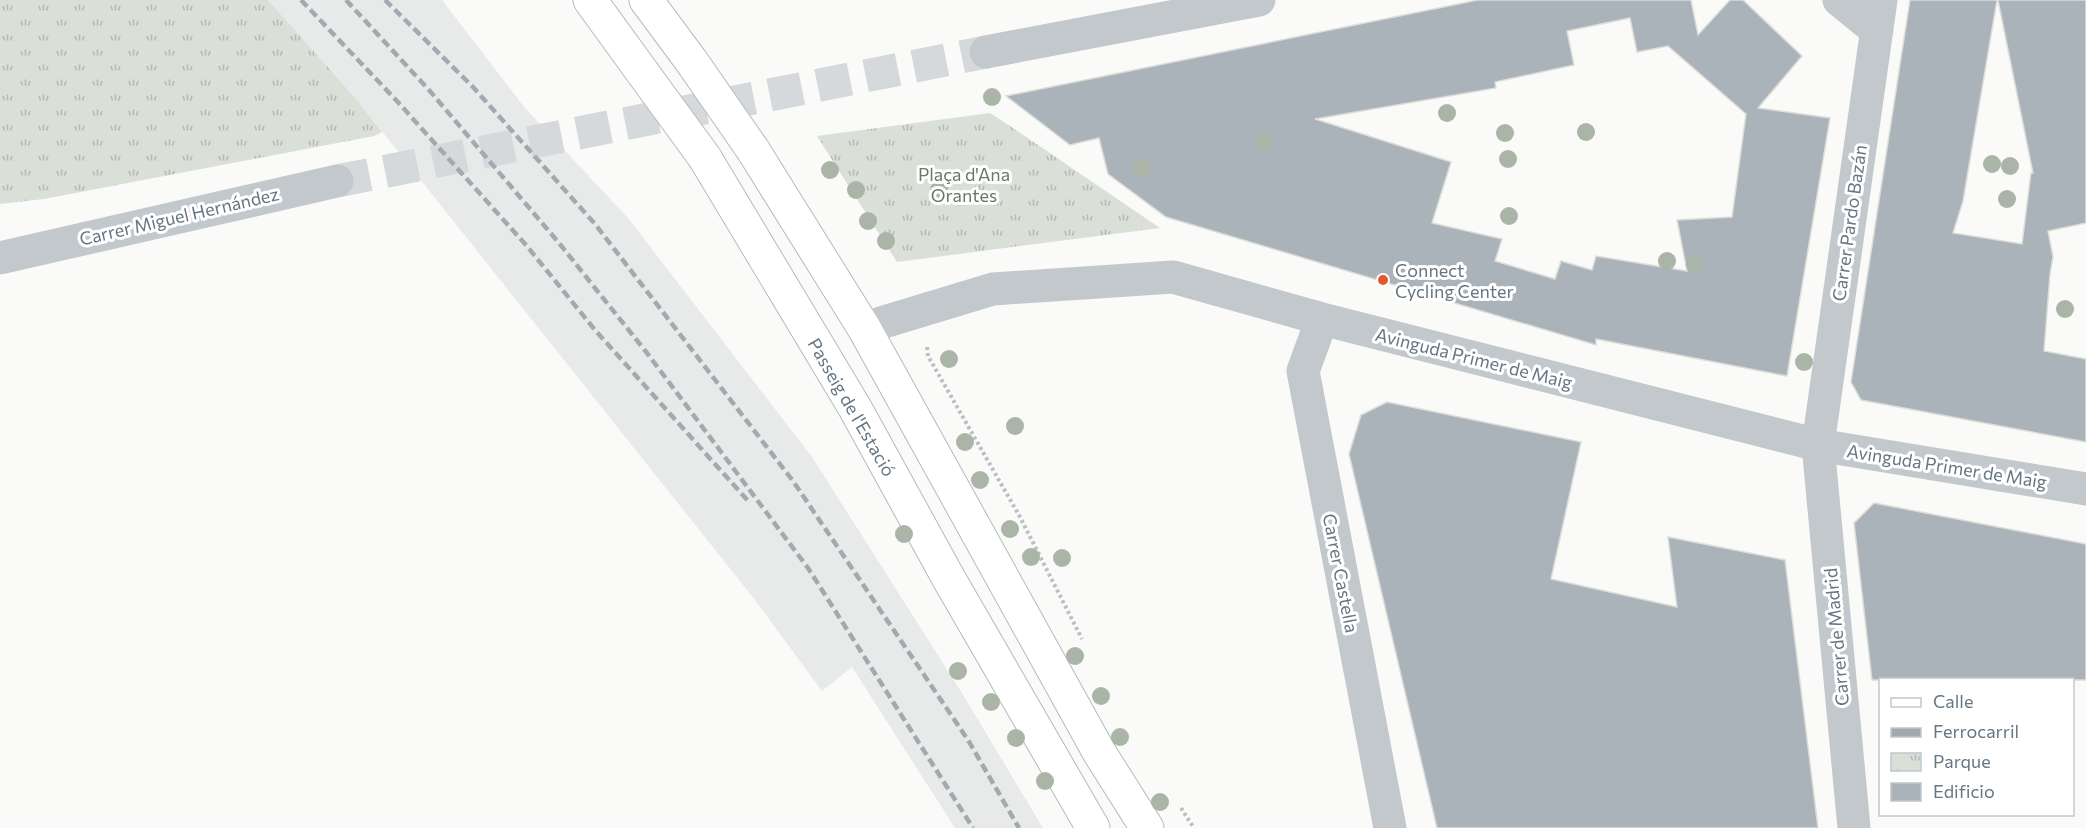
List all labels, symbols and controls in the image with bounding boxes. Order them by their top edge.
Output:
street label: Carrer Pardo Bazán [1827,143,1871,303]
park label: Plaça d'Ana Orantes [918,163,1010,206]
street label: Carrer Miguel Hernández [77,182,281,250]
place label: Connect Cycling Center [1395,259,1514,302]
marker: Connect Cycling Center [1376,273,1390,287]
street label: Avinguda Primer de Maig [1373,323,1575,393]
street label: Passeig de l'Estació [804,334,900,480]
street label: Avinguda Primer de Maig [1845,439,2049,493]
street label: Carrer Castella [1319,511,1363,635]
street label: Carrer de Madrid [1819,567,1853,707]
legend [1879,678,2074,816]
text: Calle [1933,690,1973,712]
text: Ferrocarril [1933,720,2019,742]
text: Parque [1933,750,1991,772]
text: Edificio [1933,780,1995,802]

